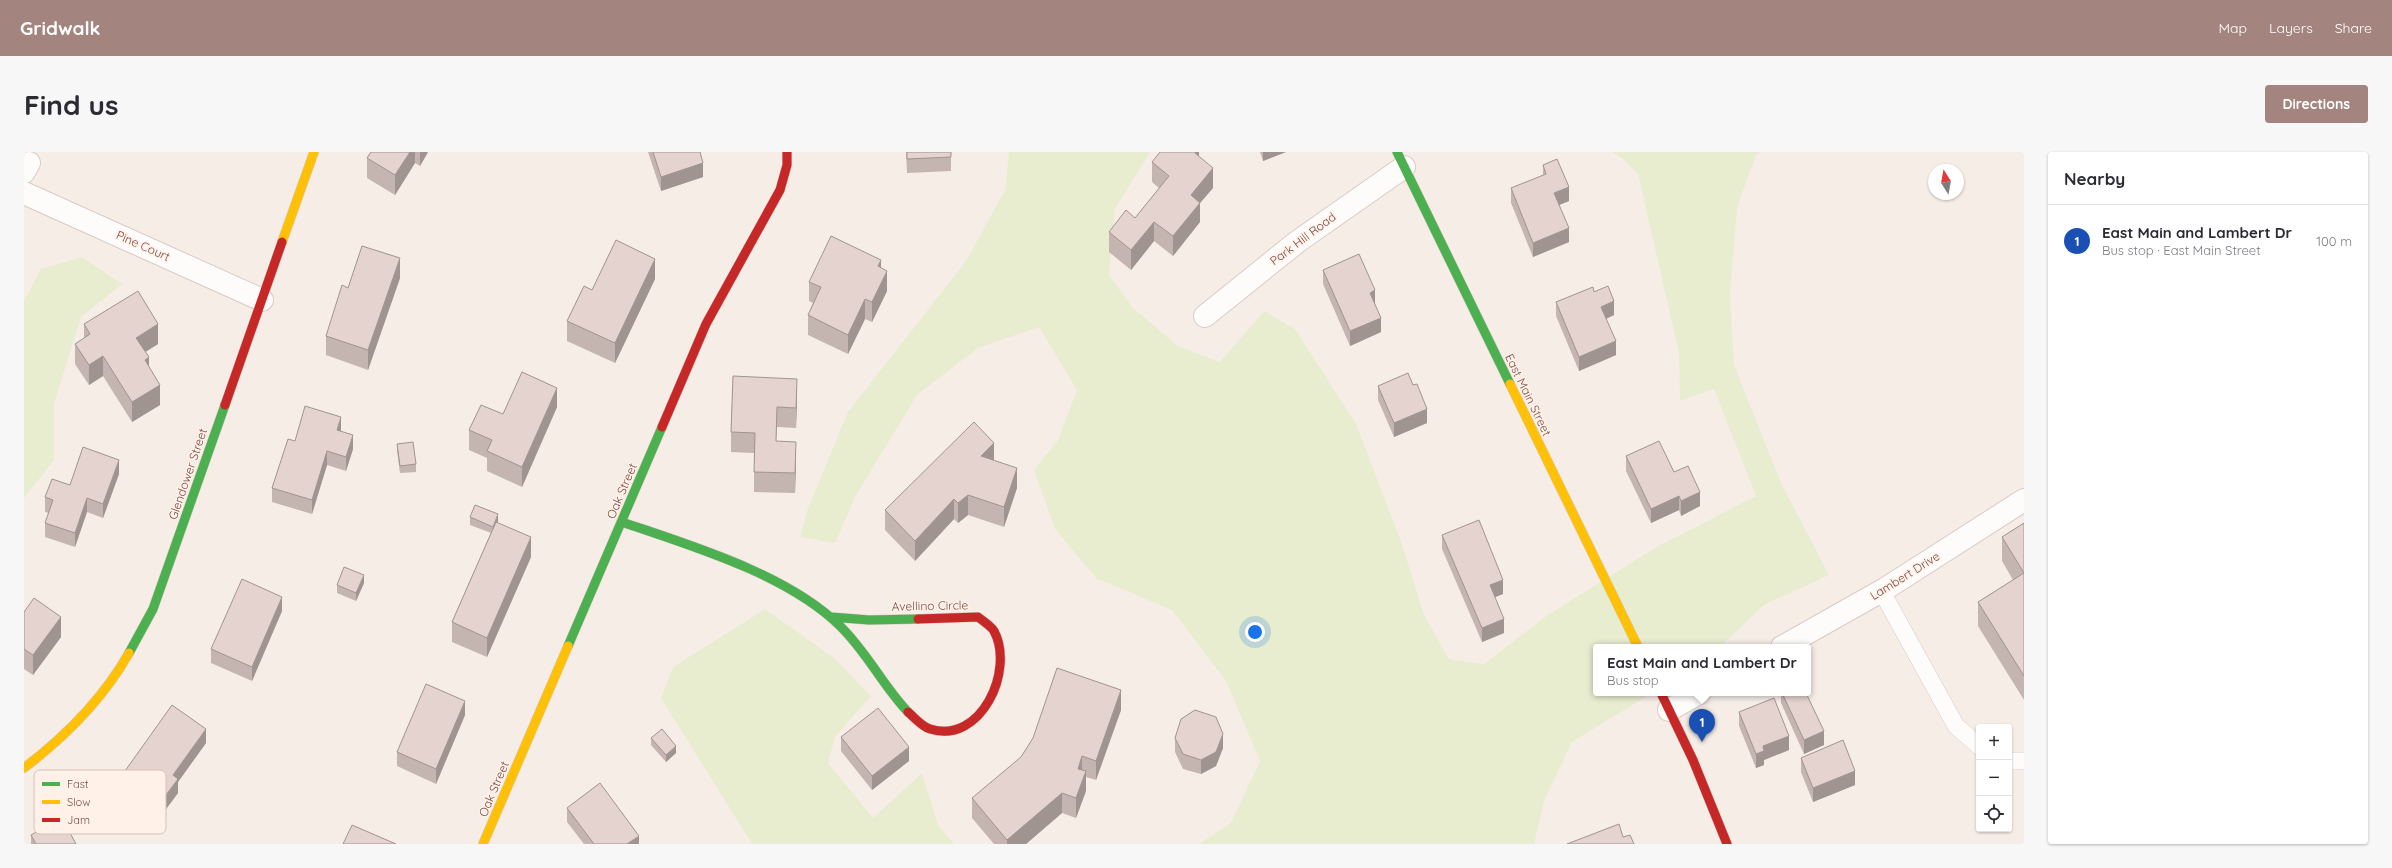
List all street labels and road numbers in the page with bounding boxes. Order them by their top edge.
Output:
street label: Park Hill Road [1267,209,1339,268]
street label: Pine Court [114,227,172,264]
street label: East Main Street [1502,351,1555,438]
street label: Glendower Street [165,426,210,522]
street label: Oak Street [603,461,640,521]
street label: Lambert Drive [1867,548,1943,603]
street label: Avellino Circle [892,597,969,614]
street label: Oak Street [475,759,512,819]

